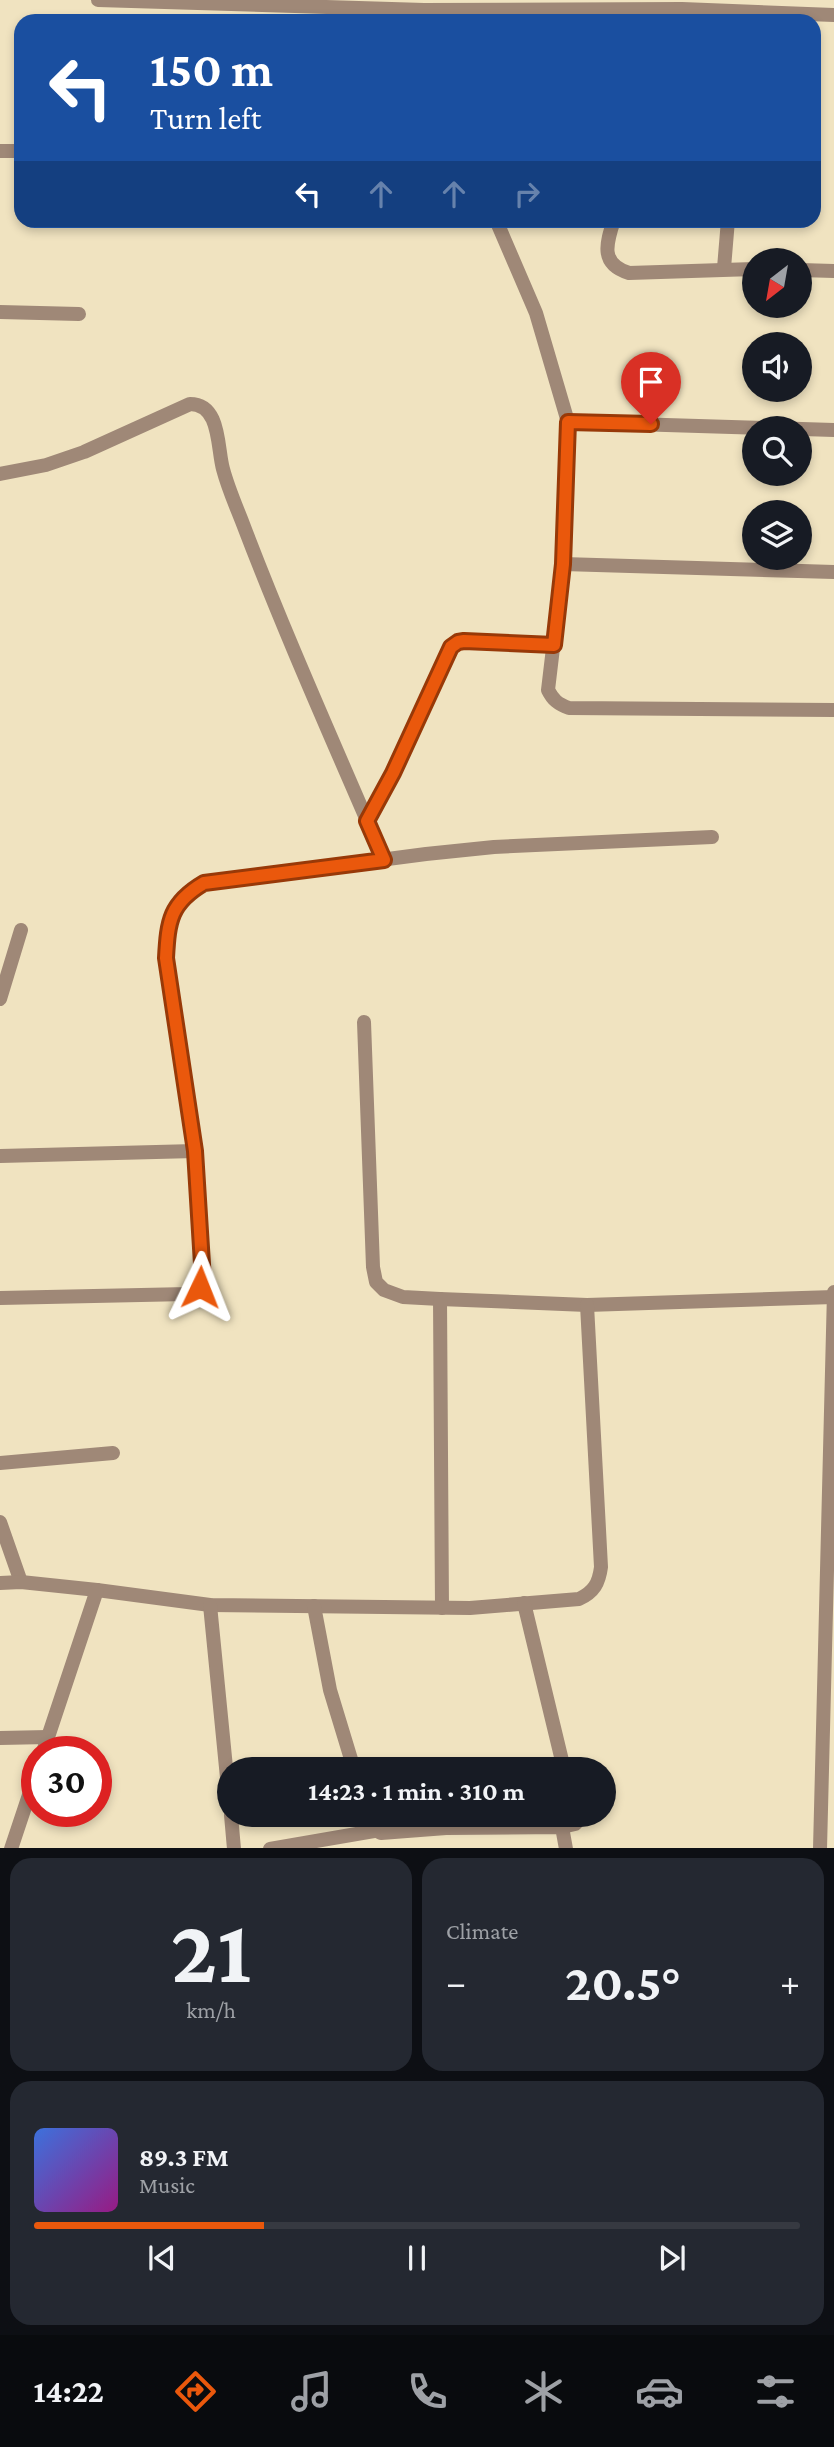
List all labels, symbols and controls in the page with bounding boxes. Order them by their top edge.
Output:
icon: left [35,42,126,133]
text: 150 m [150,42,273,97]
text: Turn left [150,100,261,136]
icon: left [289,175,327,213]
icon: ahead [362,175,400,213]
icon: ahead [435,175,473,213]
icon: right [508,175,546,213]
north arrow [742,248,812,318]
map controls [742,248,812,570]
button: sound [742,332,812,402]
pin [621,352,681,424]
icon: arrive [632,363,670,401]
button: search [742,416,812,486]
button: layers [742,500,812,570]
position arrow [163,1250,237,1324]
speed limit sign: 30 [21,1736,112,1827]
text: 14:23 · 1 min · 310 m [308,1777,525,1806]
text: 21 [171,1900,251,2002]
text: Climate [446,1918,518,1944]
text: 20.5° [565,1953,681,2011]
text: − [446,1961,466,2003]
text: + [780,1961,800,2003]
text: km/h [186,1997,236,2023]
text: 89.3 FM [139,2143,229,2172]
text: Music [139,2172,195,2198]
icon: previous [143,2239,181,2277]
icon: pause [398,2239,436,2277]
icon: next [653,2239,691,2277]
icon: directions [171,2367,220,2416]
icon: music [287,2367,336,2416]
icon: phone [403,2367,452,2416]
icon: climate [519,2367,568,2416]
icon: car [635,2367,684,2416]
icon: filters [751,2367,800,2416]
text: 14:22 [34,2373,104,2409]

